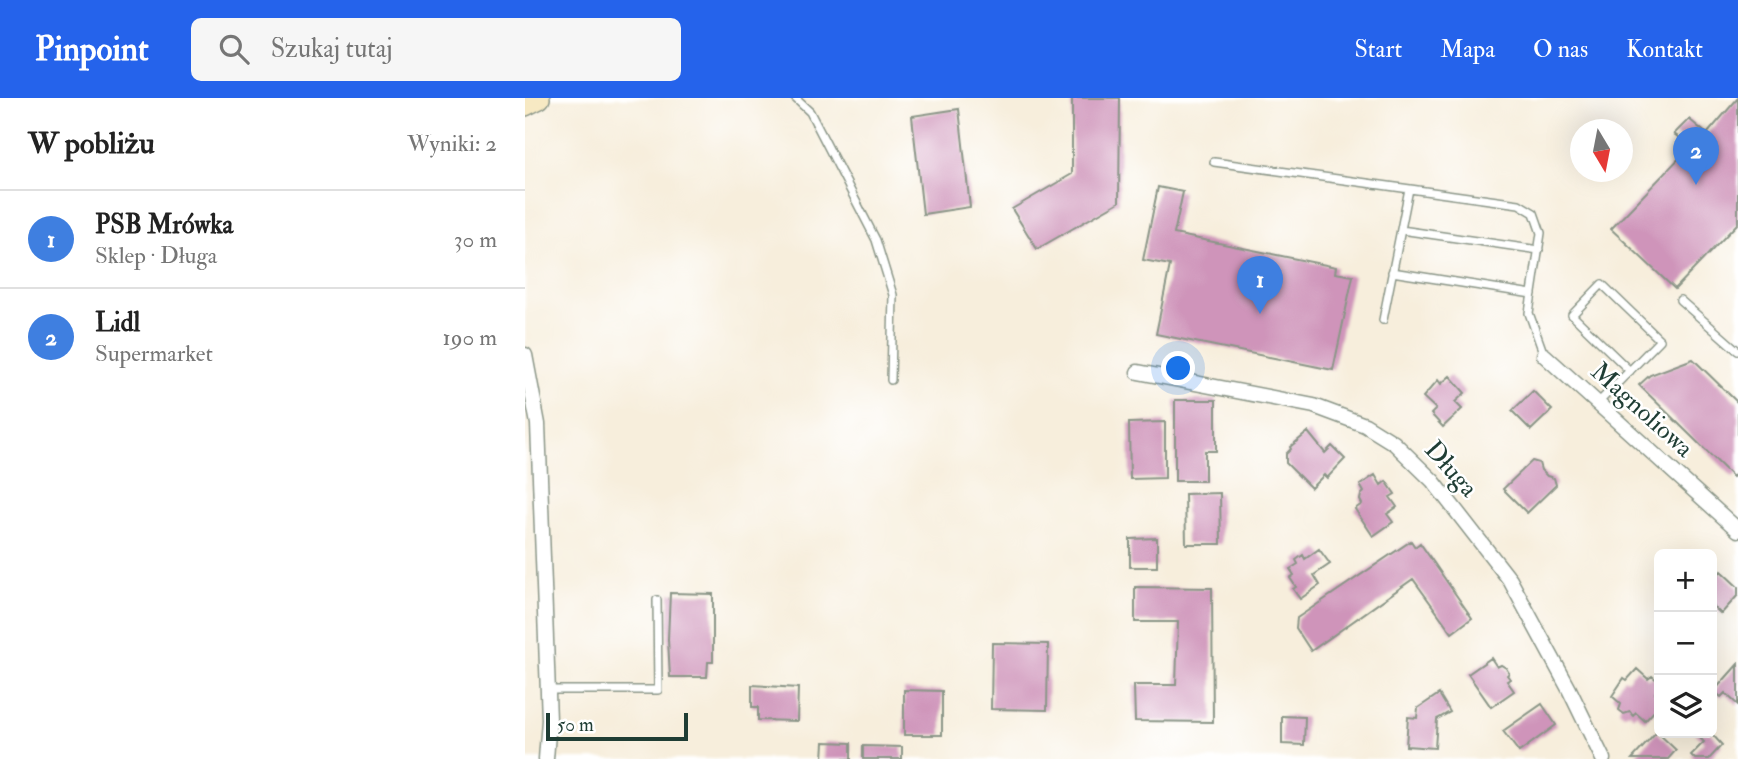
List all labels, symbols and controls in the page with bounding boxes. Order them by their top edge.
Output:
search box [191,18,681,81]
text: Pinpoint [35,29,149,70]
icon: search [215,30,253,68]
text: Szukaj tutaj [271,33,392,65]
text: Start [1354,34,1402,65]
text: Mapa [1440,34,1495,65]
text: O nas [1533,34,1588,65]
text: Kontakt [1626,34,1703,65]
north arrow [1570,119,1633,182]
text: W pobliżu [28,125,155,162]
pin: 2 [1673,127,1719,185]
text: Wyniki: 2 [407,129,497,158]
text: PSB Mrówka [95,209,233,241]
text: 1 [47,225,55,254]
text: 30 m [454,225,497,254]
text: Sklep · Długa [95,241,217,270]
pin: 1 [1237,256,1283,314]
text: Lidl [95,307,140,339]
text: 2 [45,323,57,352]
text: 190 m [443,323,497,352]
text: Supermarket [95,339,213,368]
your location [1161,351,1195,385]
street label: Magnoliowa [1584,356,1700,464]
street label: Długa [1417,434,1485,504]
map controls [1654,549,1717,738]
button: + [1654,549,1717,612]
button: − [1654,612,1717,675]
button: layers [1654,675,1717,738]
scale bar [546,710,688,742]
text: 50 m [557,713,594,737]

